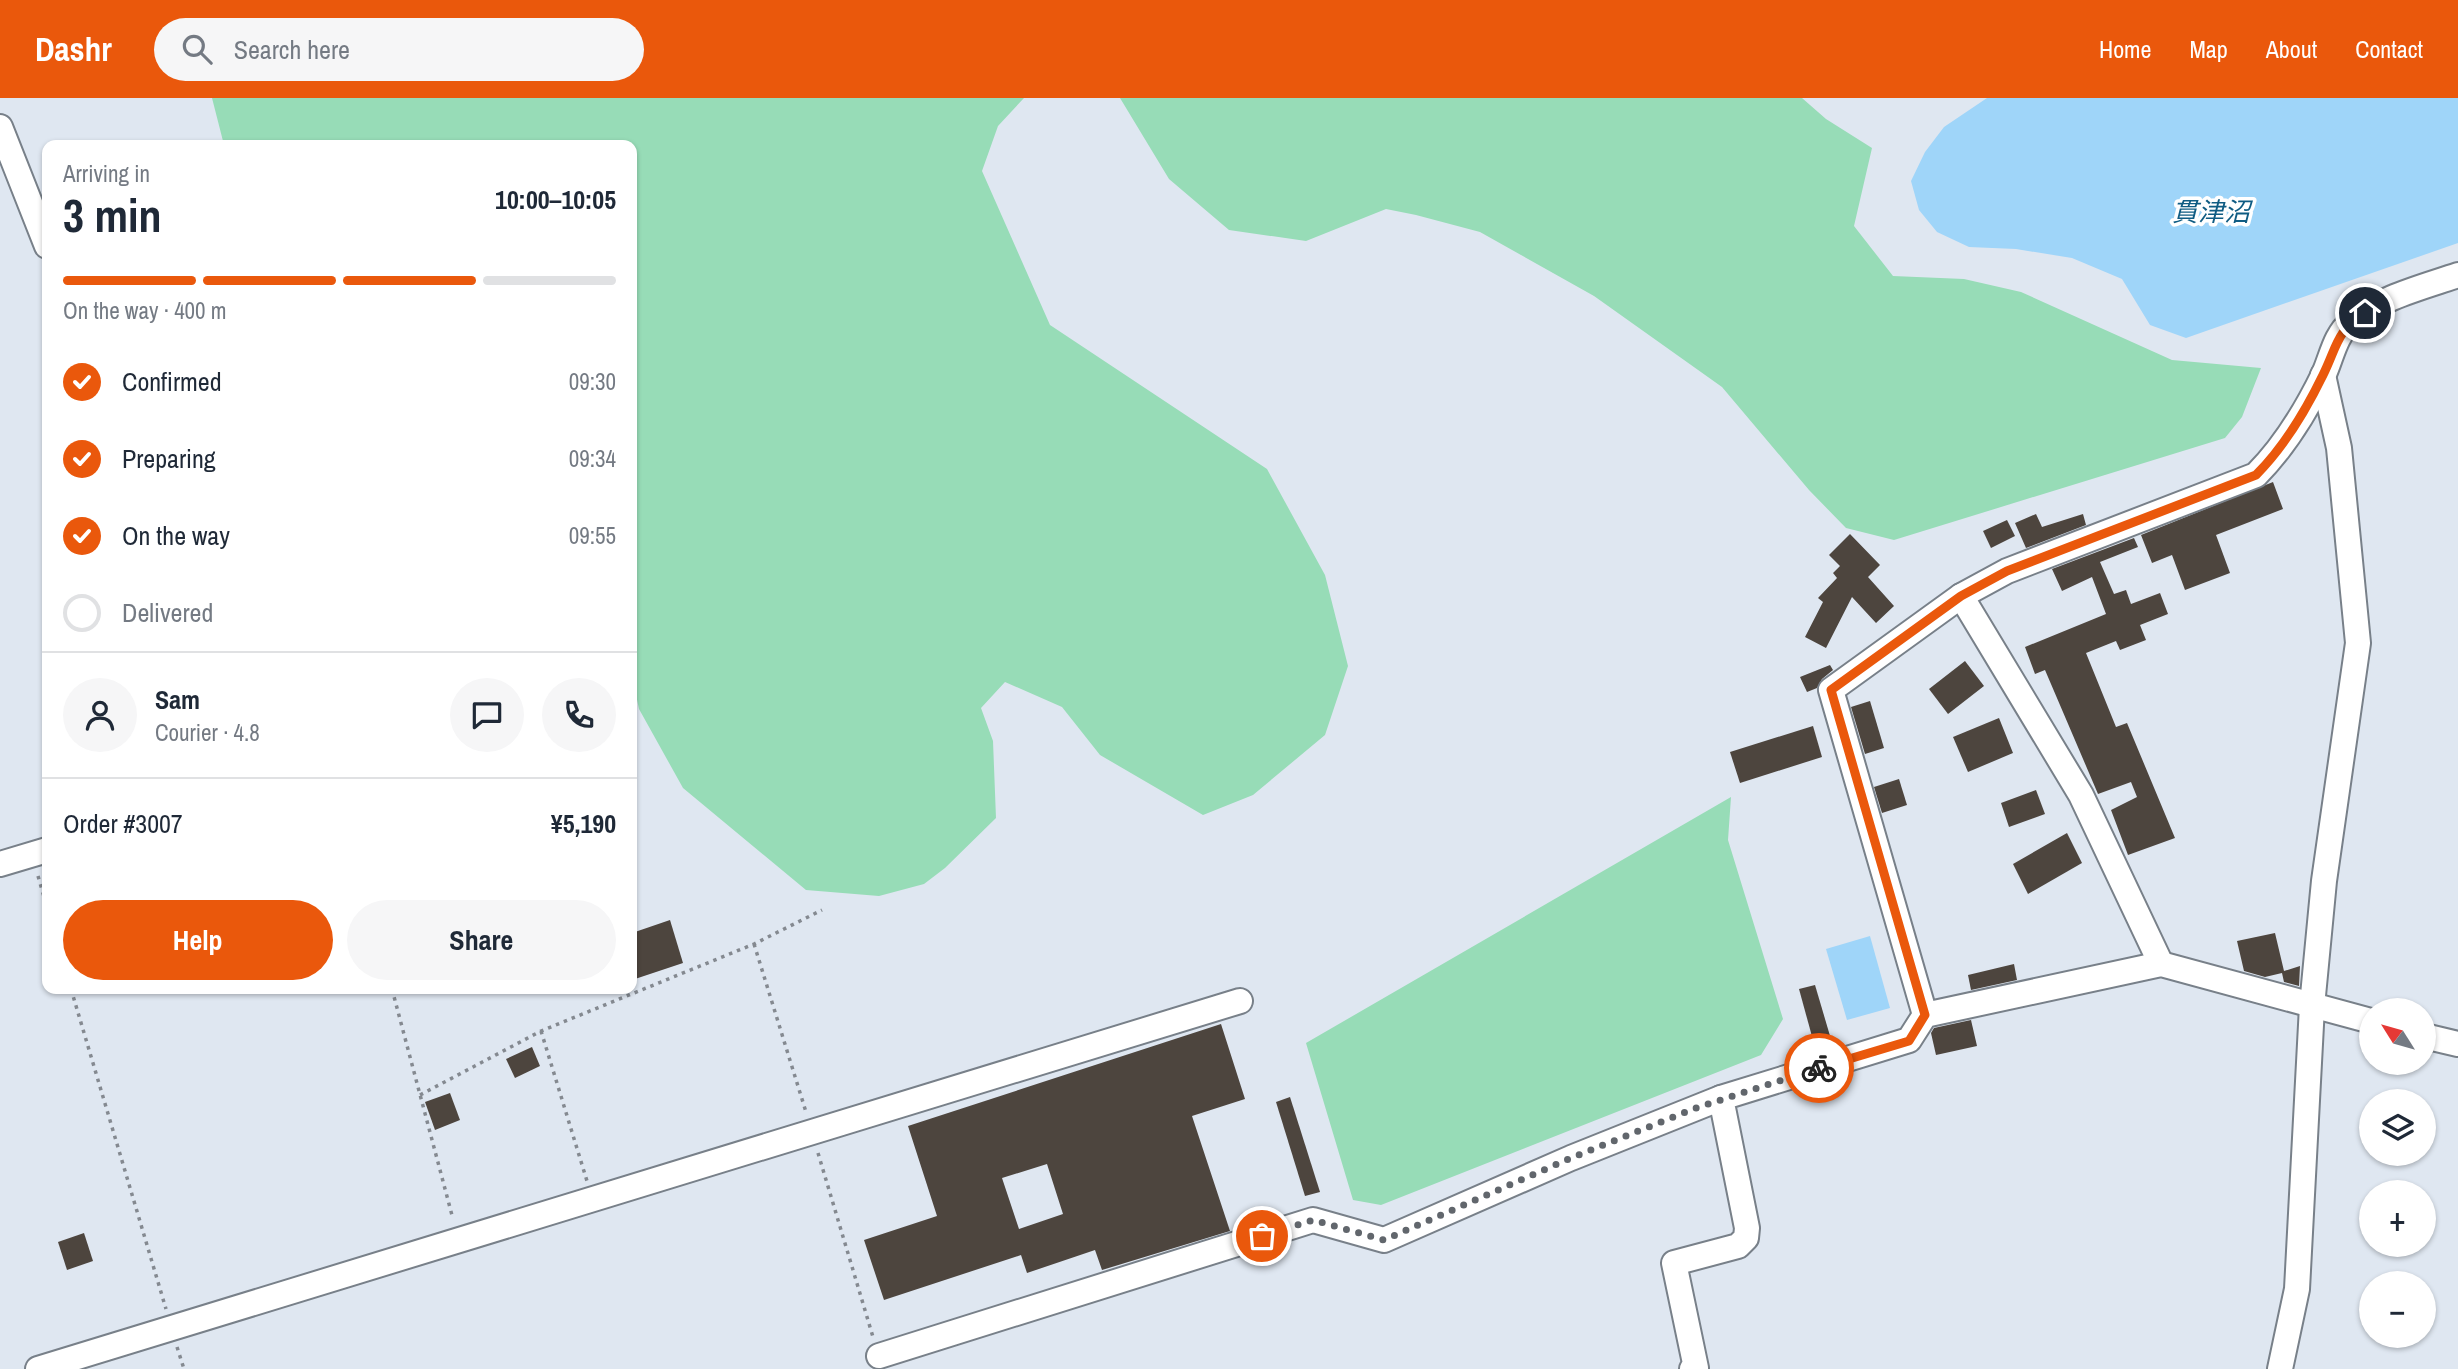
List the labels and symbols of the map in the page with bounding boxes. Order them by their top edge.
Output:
water label: 貫津沼 [2172,194,2254,229]
pin [2335,283,2395,343]
north arrow [2359,998,2436,1074]
courier [1784,1033,1854,1103]
pin [1232,1206,1292,1266]

